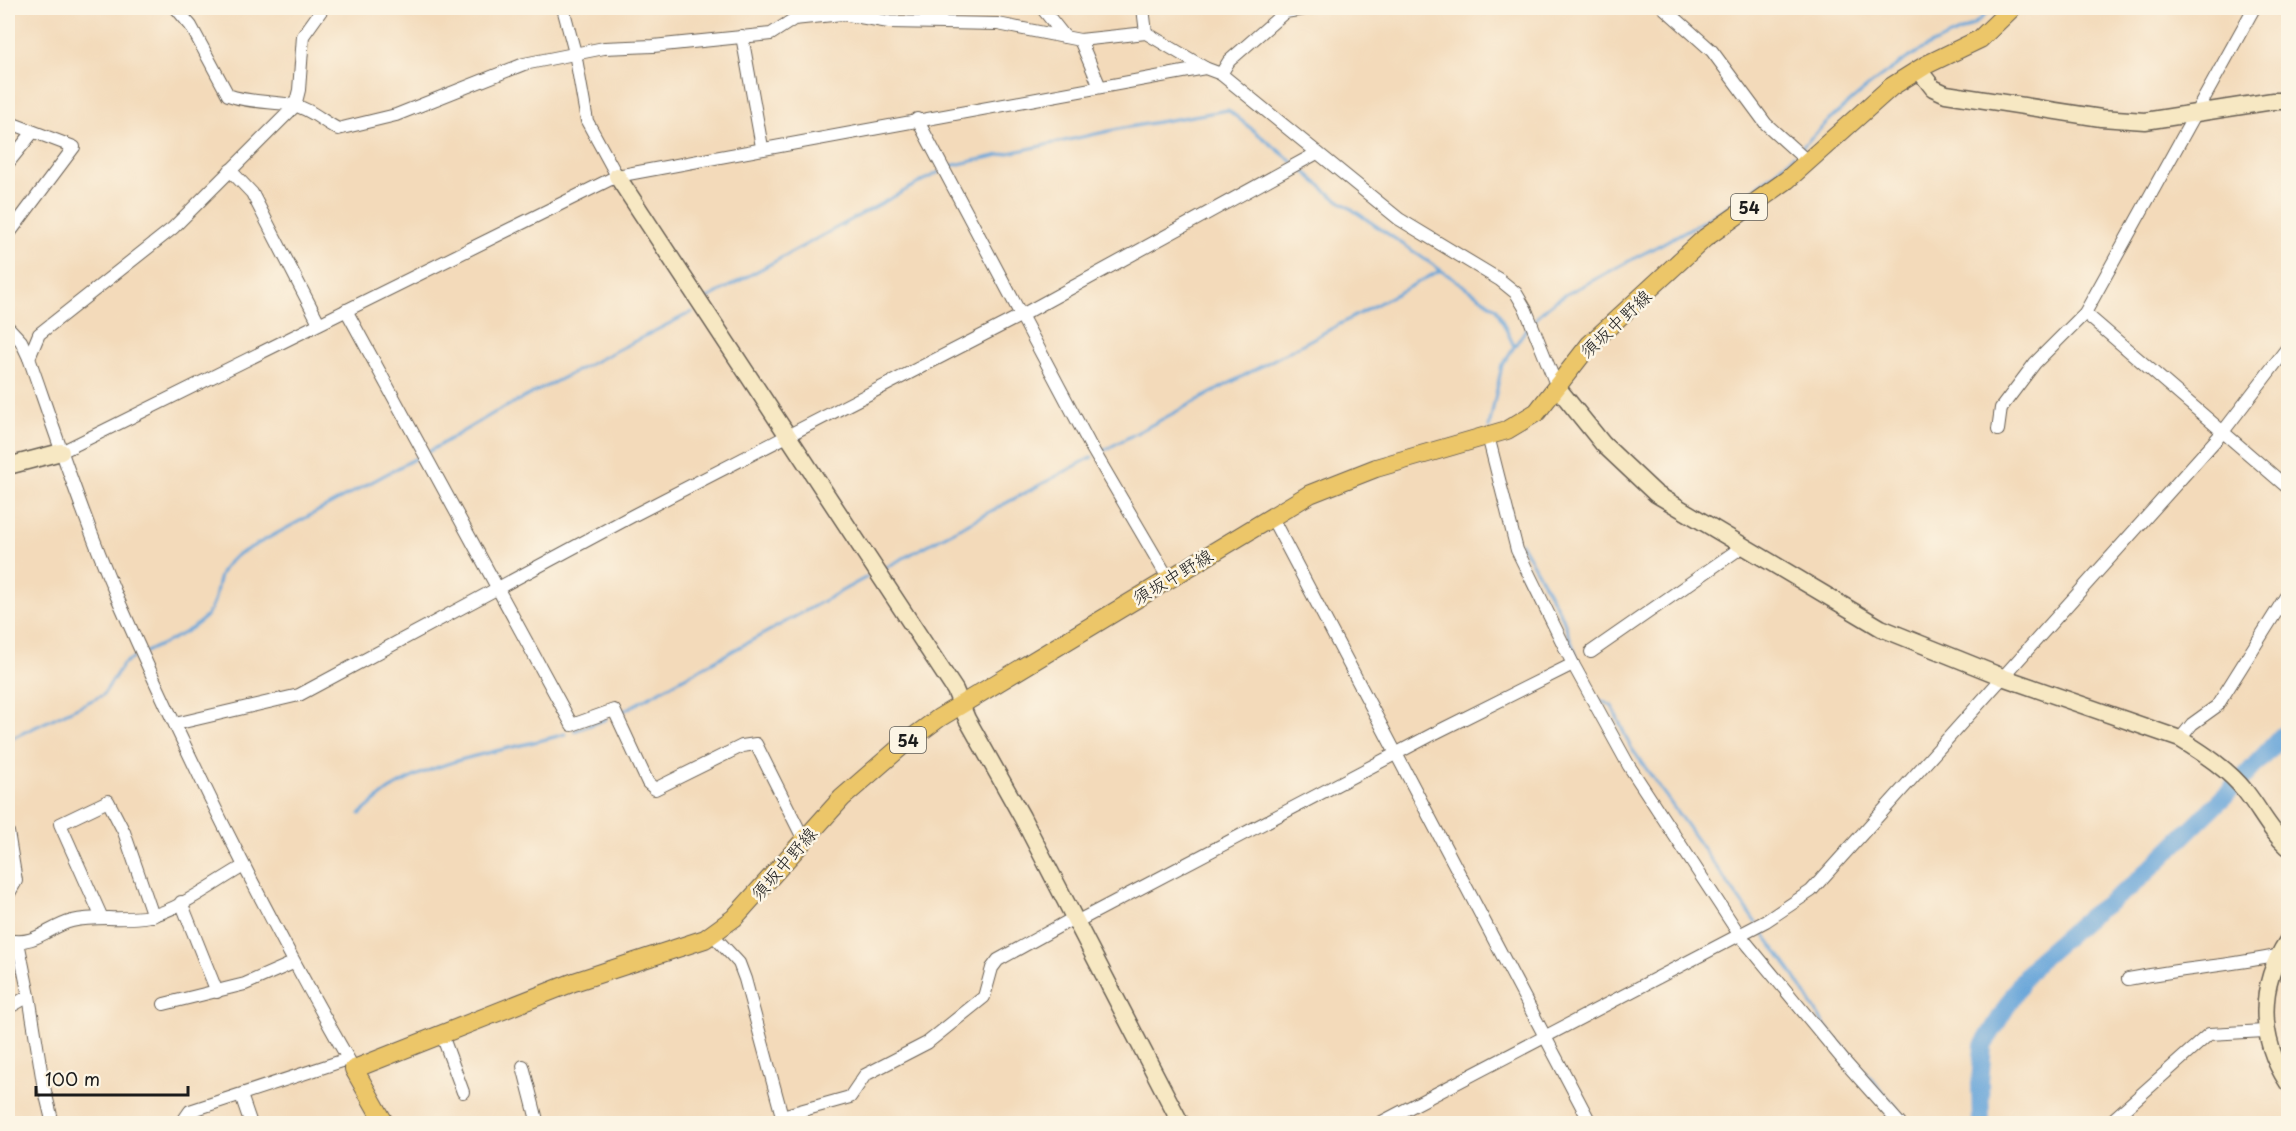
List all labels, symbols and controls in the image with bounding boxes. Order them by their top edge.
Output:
road number: 54 [1731,194,1767,220]
street label: 須坂中野線 [1573,282,1657,364]
street label: 須坂中野線 [1126,541,1218,611]
road number: 54 [890,727,926,753]
street label: 須坂中野線 [743,820,823,906]
scale bar [36,1059,188,1097]
text: 100 m [45,1065,100,1092]

